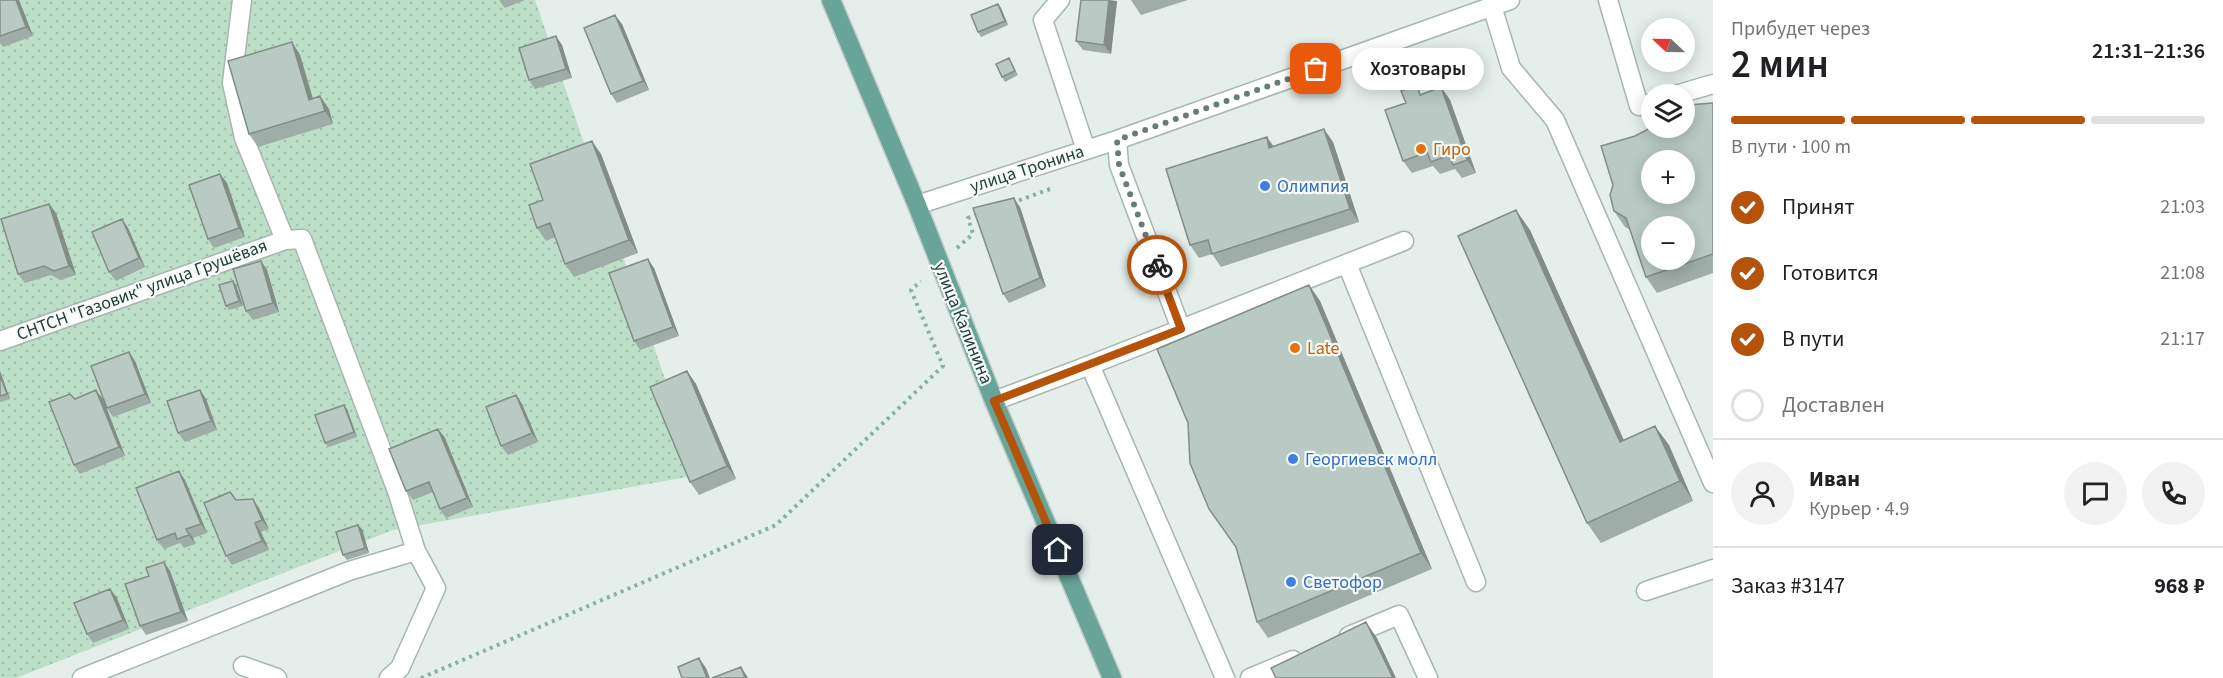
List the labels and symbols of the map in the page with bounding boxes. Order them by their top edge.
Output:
north arrow [1641,18,1695,72]
pin [1290,43,1341,94]
callout: Хозтовары [1352,48,1484,90]
place label: Гиро [1433,137,1471,162]
street label: улица Тронина [967,139,1087,199]
marker: Гиро [1414,142,1428,156]
place label: Олимпия [1277,174,1349,199]
marker: Олимпия [1258,179,1272,193]
street label: СНТСН "Газовик" улица Грушёвая [13,233,271,347]
courier [1127,235,1187,295]
street label: улица Калинина [927,258,999,388]
place label: Late [1307,336,1339,361]
marker: Late [1288,341,1302,355]
place label: Георгиевск молл [1305,447,1437,472]
marker: Георгиевск молл [1286,452,1300,466]
pin [1032,524,1083,575]
place label: Светофор [1303,570,1382,595]
marker: Светофор [1284,575,1298,589]

